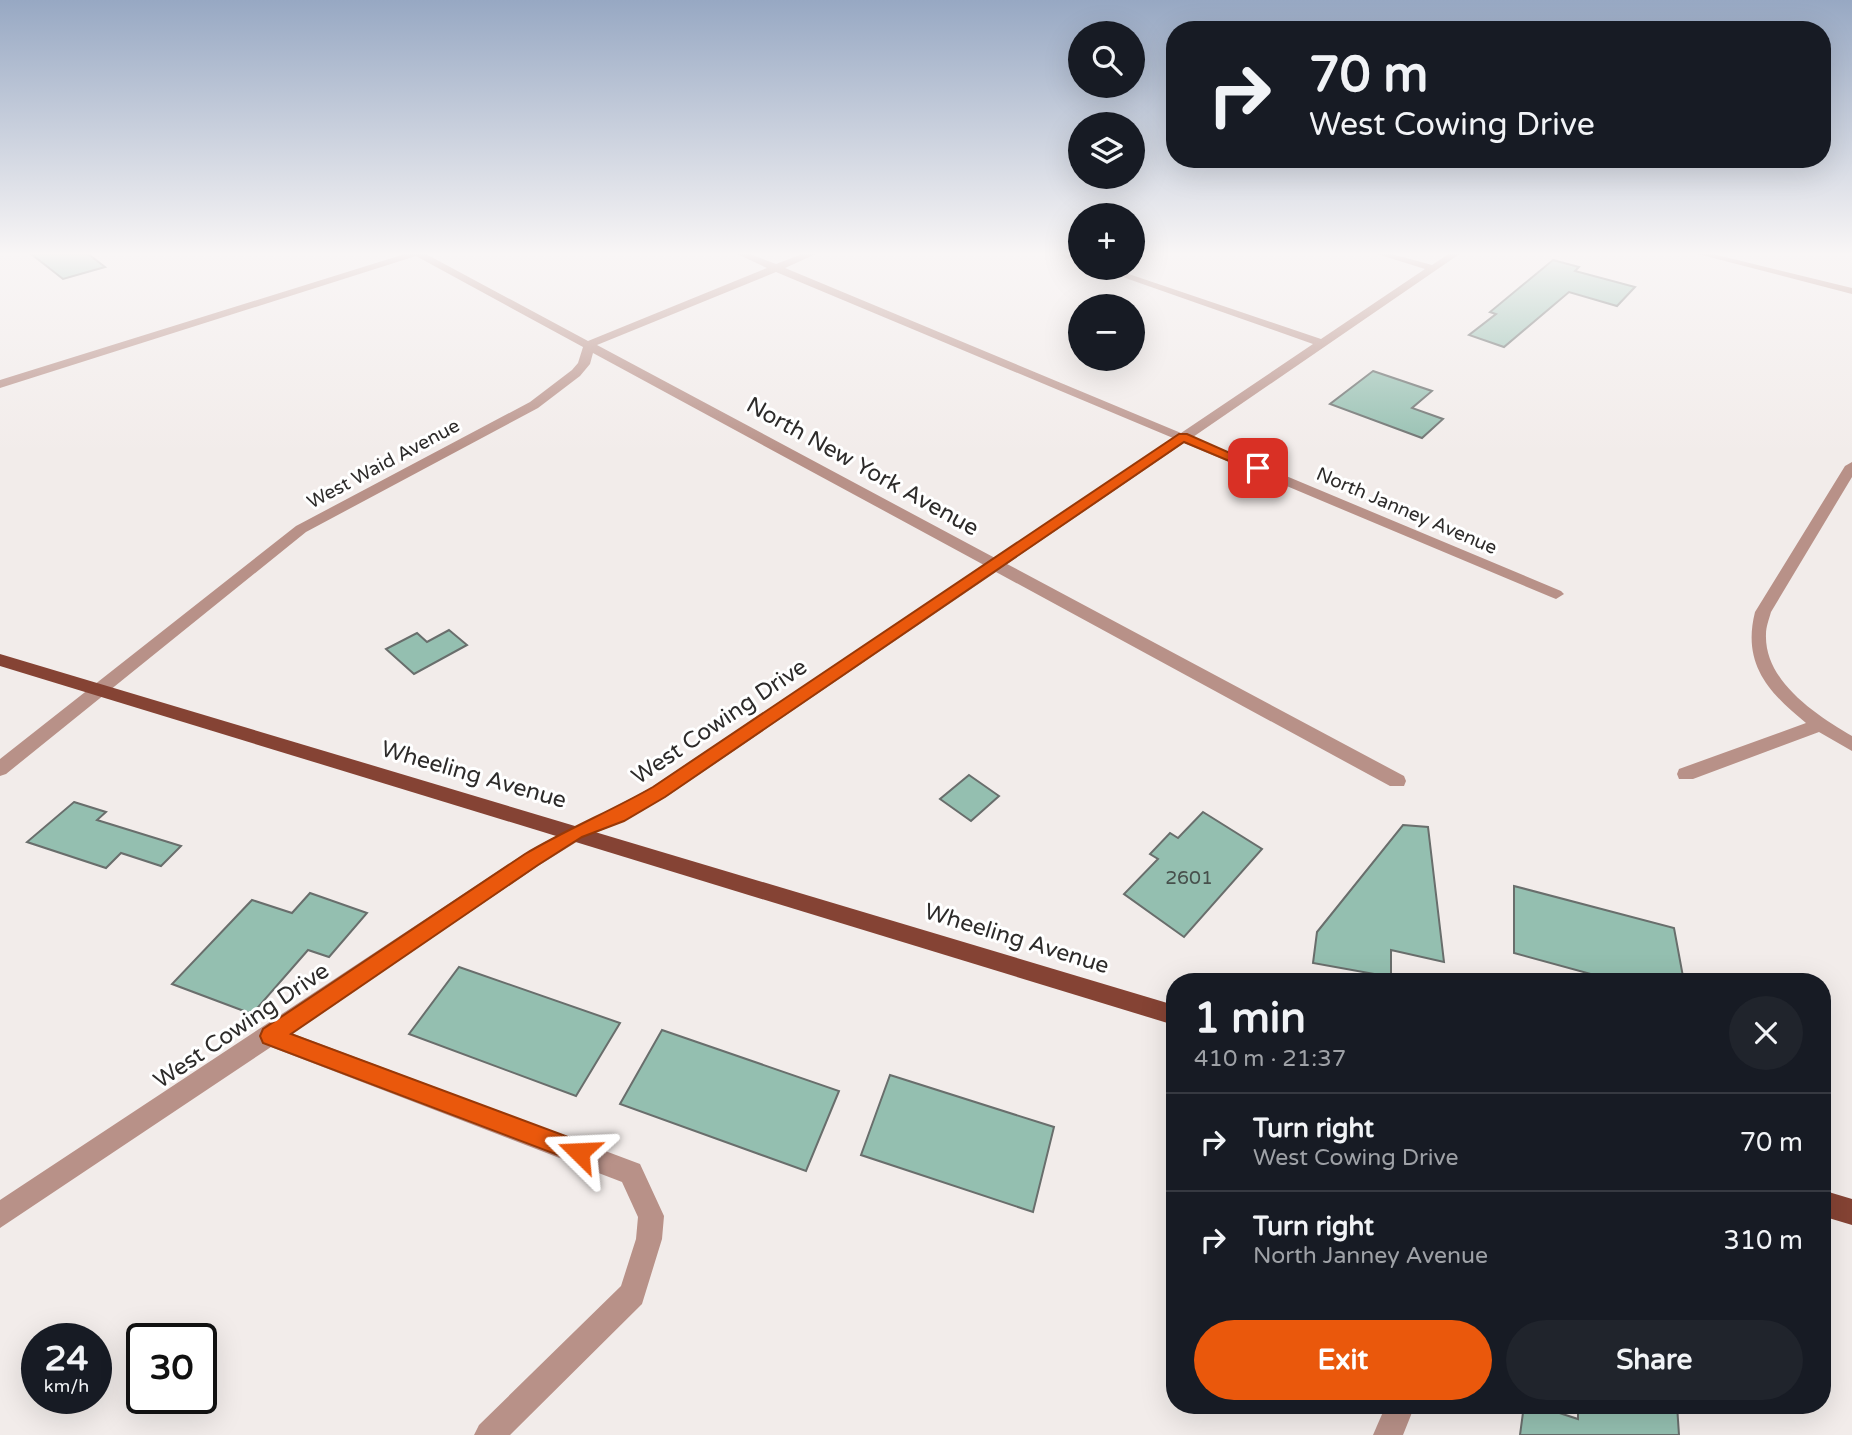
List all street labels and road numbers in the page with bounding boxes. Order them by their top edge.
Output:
street label: North New York Avenue [741,391,984,543]
street label: West Waid Avenue [304,414,463,513]
street label: North Janney Avenue [1313,463,1500,559]
street label: West Cowing Drive [627,653,813,791]
street label: Wheeling Avenue [378,735,570,815]
street label: Wheeling Avenue [921,898,1112,980]
street label: West Cowing Drive [149,957,335,1095]

